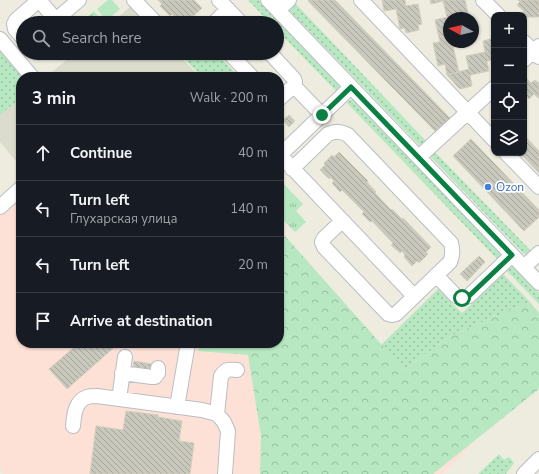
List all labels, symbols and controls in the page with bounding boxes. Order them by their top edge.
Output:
north arrow [443,12,479,48]
map controls [491,12,527,156]
button: + [491,12,527,48]
search box [16,16,284,60]
icon: search [30,27,52,49]
text: Search here [62,28,142,48]
button: − [491,48,527,84]
button: locate [491,84,527,120]
text: 3 min [32,87,76,110]
text: Walk · 200 m [190,89,268,107]
route end [313,106,331,124]
button: layers [491,120,527,156]
icon: ahead [32,142,54,164]
text: Continue [70,143,132,163]
text: 40 m [238,144,268,162]
place label: Ozon [496,179,524,195]
marker: Ozon [483,182,493,192]
text: Turn left [70,190,129,210]
icon: left [32,198,54,220]
text: 140 m [230,200,268,218]
text: Глухарская улица [70,210,178,228]
icon: left [32,254,54,276]
text: Turn left [70,255,129,275]
text: 20 m [238,256,268,274]
route start [453,289,471,307]
icon: arrive [32,310,54,332]
text: Arrive at destination [70,311,213,331]

